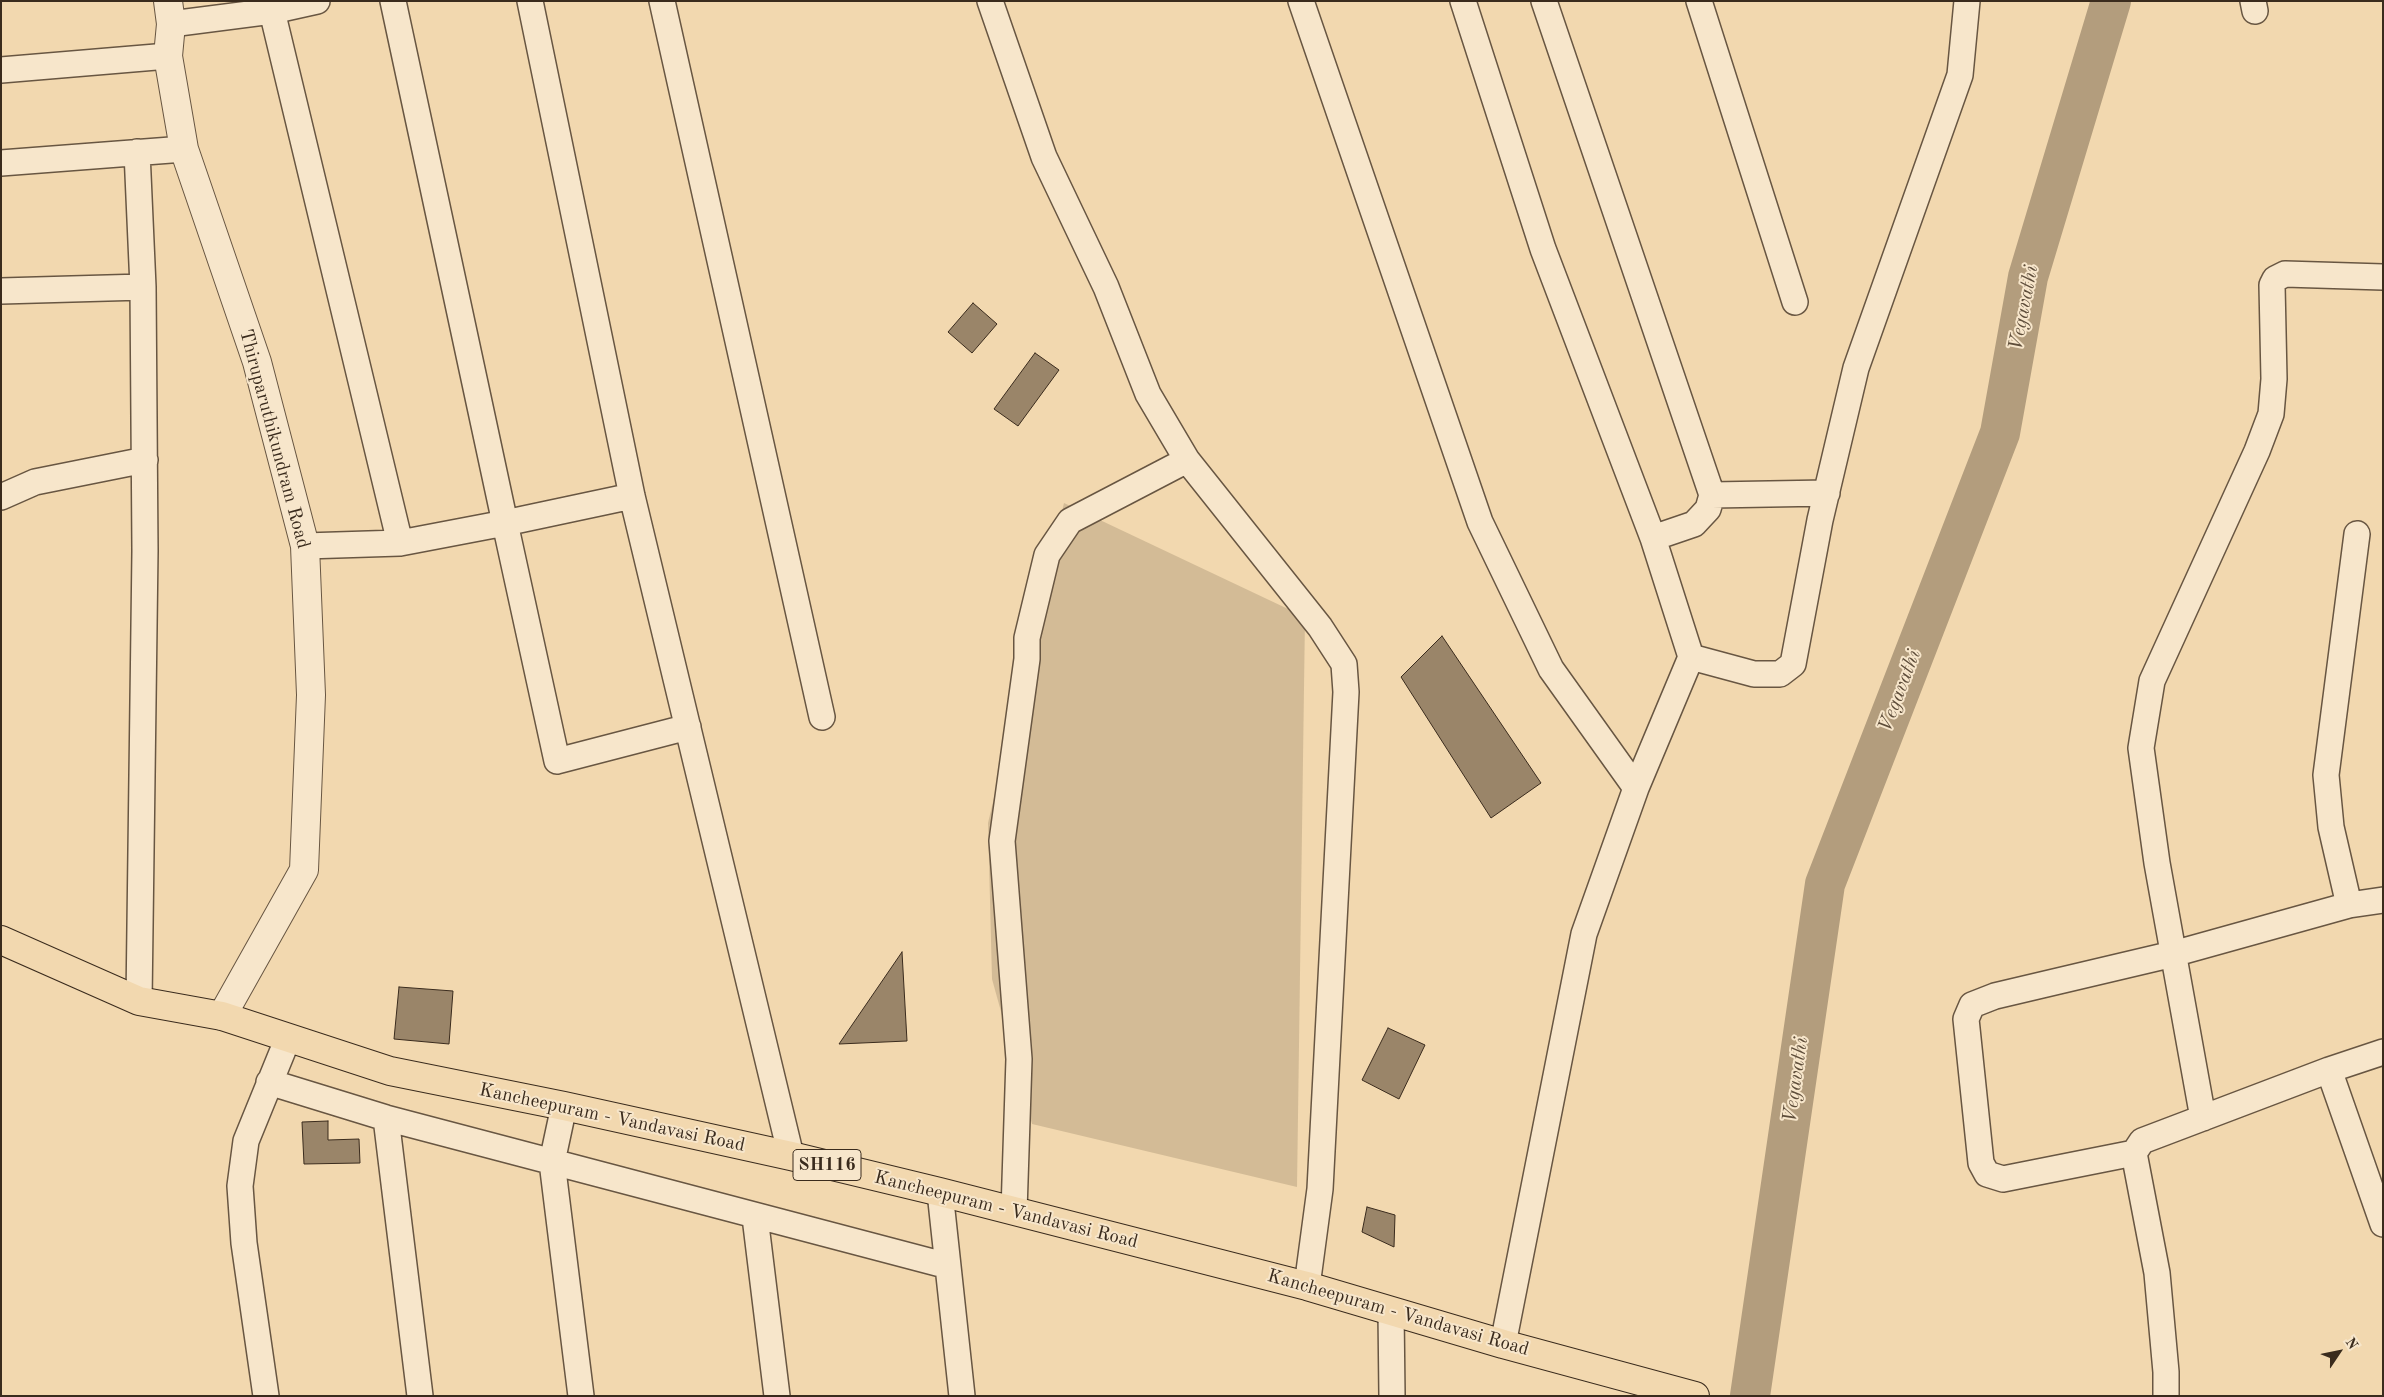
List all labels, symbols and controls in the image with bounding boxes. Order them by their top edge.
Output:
water label: Vegavathi [2004,263,2044,353]
street label: Thiruparuthikundram Road [234,327,314,551]
water label: Vegavathi [1873,646,1927,736]
water label: Vegavathi [1778,1035,1814,1125]
street label: Kancheepuram - Vandavasi Road [477,1079,747,1157]
road number: SH116 [793,1150,861,1180]
street label: Kancheepuram - Vandavasi Road [872,1166,1140,1254]
street label: Kancheepuram - Vandavasi Road [1264,1265,1532,1361]
north arrow [2314,1327,2364,1377]
text: N [2343,1335,2360,1352]

